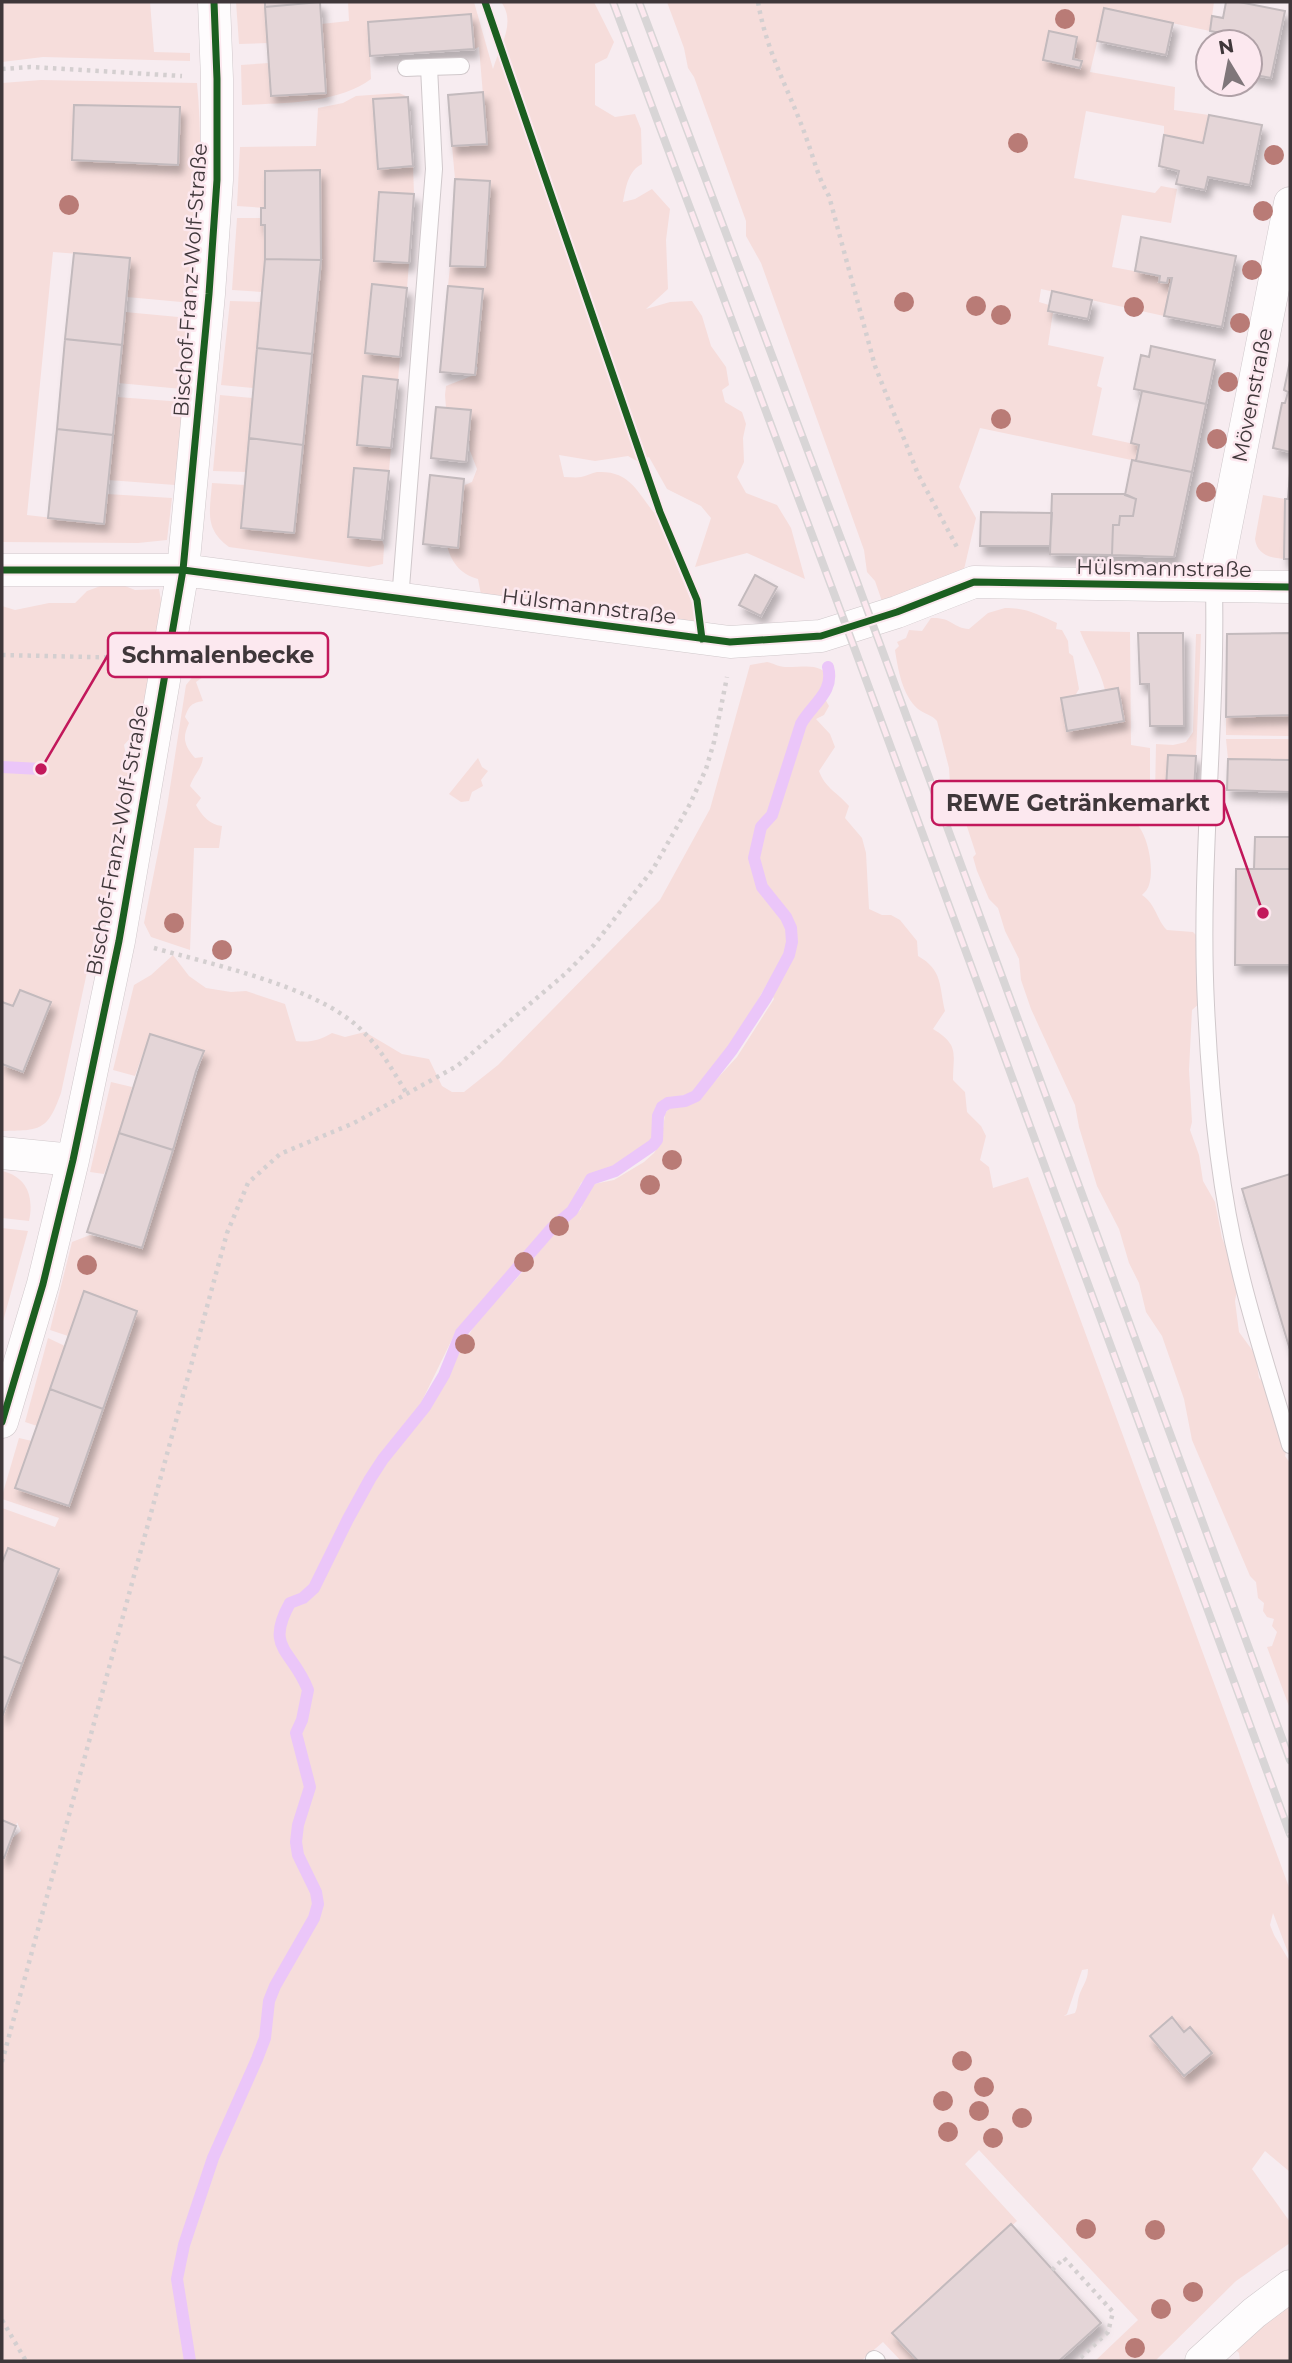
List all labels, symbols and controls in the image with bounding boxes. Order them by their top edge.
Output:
north arrow [1194,28,1264,98]
text: N [1217,34,1236,59]
street label: Bischof-Franz-Wolf-Straße [168,142,212,418]
street label: Mövenstraße [1227,326,1277,464]
street label: Hülsmannstraße [1076,554,1252,582]
street label: Hülsmannstraße [500,583,678,629]
callout: Schmalenbecke [108,633,328,677]
text: Schmalenbecke [122,641,314,669]
street label: Bischof-Franz-Wolf-Straße [81,703,153,977]
callout: REWE Getränkemarkt [932,781,1224,825]
text: REWE Getränkemarkt [946,789,1210,817]

